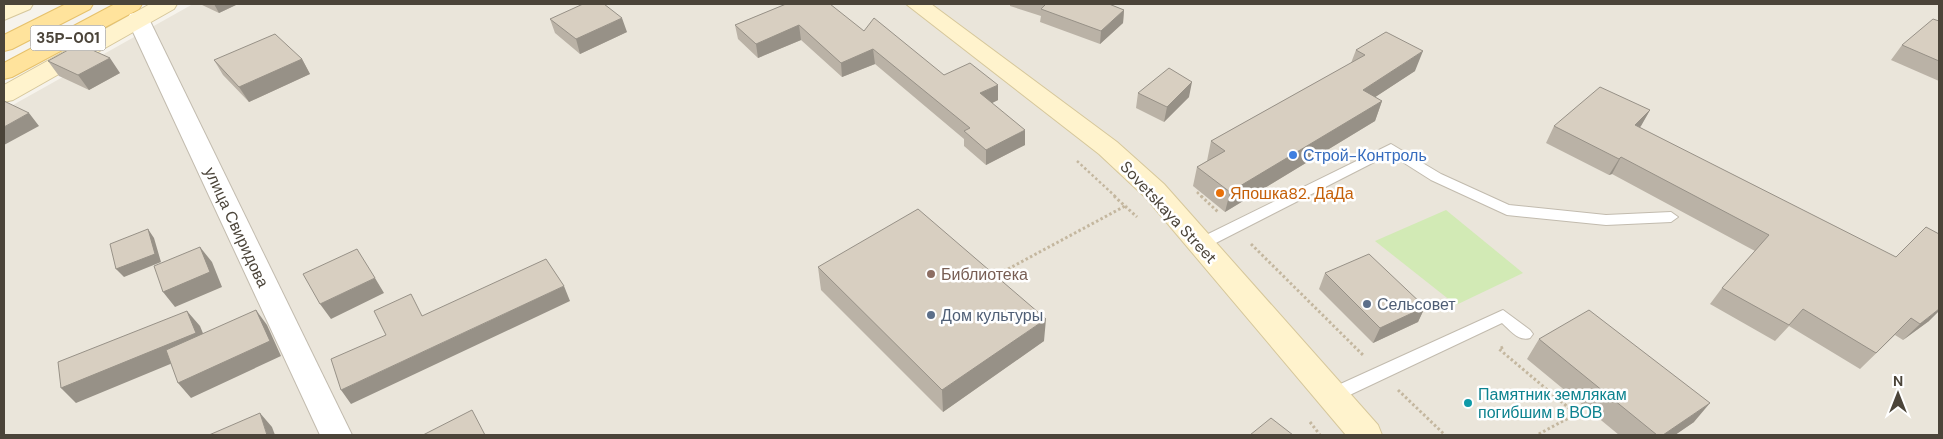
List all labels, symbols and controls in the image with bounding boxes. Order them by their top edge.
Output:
road number: 35Р-001 [30,26,106,50]
place label: Строй-Контроль [1303,145,1427,166]
marker: Строй-Контроль [1287,149,1299,161]
street label: Sovetskaya Street [1116,157,1222,268]
street label: улица Свиридова [199,164,274,291]
place label: Япошка82. ДаДа [1230,183,1354,204]
marker: Япошка82. ДаДа [1214,187,1226,199]
place label: Библиотека [941,264,1028,285]
marker: Библиотека [925,268,937,280]
place label: Сельсовет [1377,294,1456,315]
marker: Сельсовет [1361,298,1373,310]
place label: Дом культуры [941,305,1043,326]
marker: Дом культуры [925,309,937,321]
north arrow [1873,369,1923,419]
text: N [1893,372,1903,390]
place label: Памятник землякам погибшим в ВОВ [1478,384,1627,423]
marker: Памятник землякам погибшим в ВОВ [1462,397,1474,409]

